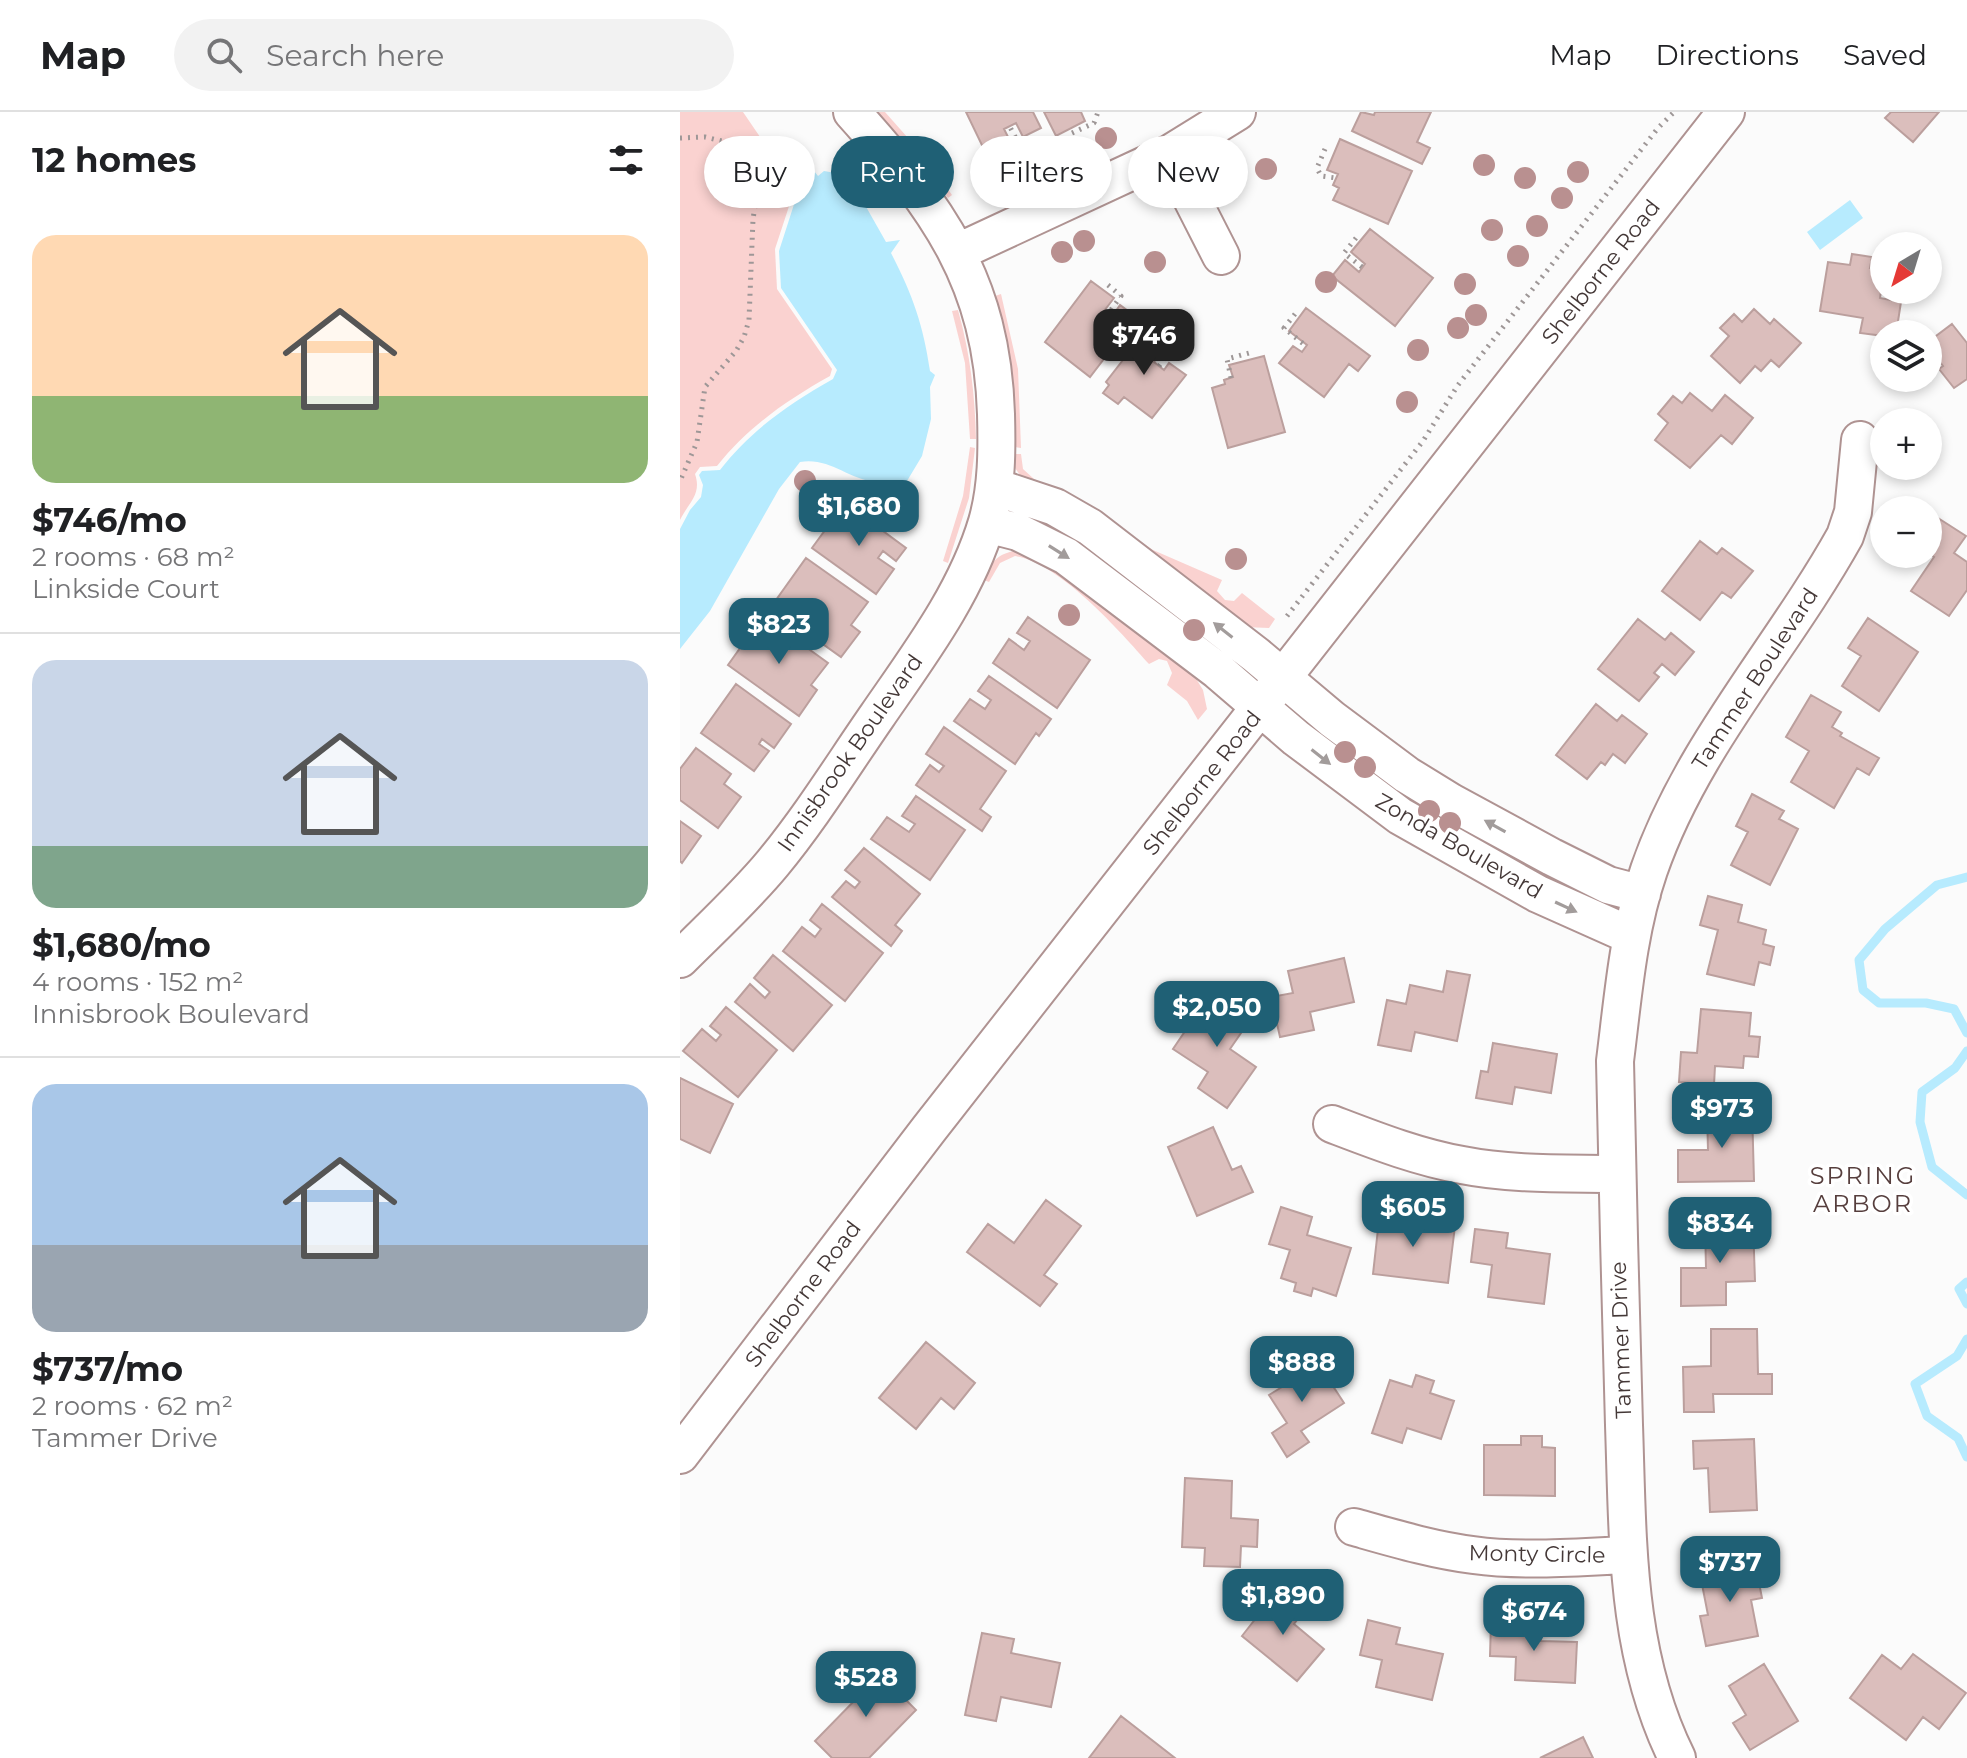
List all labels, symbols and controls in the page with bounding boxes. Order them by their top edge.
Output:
search box [174,19,734,91]
text: Map [40,32,126,79]
icon: search [202,33,246,77]
text: Search here [266,37,444,74]
text: Map [1549,38,1611,72]
text: Directions [1655,38,1799,72]
text: Saved [1843,38,1927,72]
chip: Buy [704,136,815,208]
chip: Rent [831,136,954,208]
chip: Filters [970,136,1112,208]
chip: New [1128,136,1248,208]
icon: filters [604,138,648,182]
text: 12 homes [32,139,196,181]
street label: Shelborne Road [1536,194,1666,350]
north arrow [1870,232,1942,304]
map controls [1870,232,1942,568]
icon: home [268,287,412,431]
pin: $746 [1097,309,1191,377]
text: $746 [1111,319,1177,351]
button: layers [1870,320,1942,392]
button: + [1870,408,1942,480]
pin: $1,680 [794,480,924,548]
text: $1,680 [817,490,901,522]
button: − [1870,496,1942,568]
text: $746/mo [32,499,187,541]
text: 2 rooms · 68 m² [32,541,235,573]
one-way arrow [1048,545,1069,560]
text: Linkside Court [32,573,220,605]
street label: Tammer Boulevard [1686,583,1824,775]
pin: $823 [732,598,826,666]
text: $823 [747,608,811,640]
one-way arrow [1212,622,1233,638]
street label: Innisbrook Boulevard [772,649,928,857]
street label: Shelborne Road [1137,705,1267,861]
icon: home [268,712,412,856]
one-way arrow [1311,749,1331,765]
street label: Zonda Boulevard [1371,787,1547,905]
one-way arrow [1484,819,1506,833]
one-way arrow [1554,900,1578,914]
text: $1,680/mo [32,924,211,966]
text: 4 rooms · 152 m² [32,966,243,998]
pin: $2,050 [1152,981,1282,1049]
text: $2,050 [1172,991,1262,1023]
text: Innisbrook Boulevard [32,998,310,1030]
pin: $973 [1675,1082,1769,1150]
text: $973 [1690,1092,1754,1124]
icon: home [268,1136,412,1280]
district label: SPRING ARBOR [1810,1161,1916,1218]
pin: $605 [1366,1181,1460,1249]
text: $605 [1380,1191,1446,1223]
pin: $834 [1673,1197,1767,1265]
text: $834 [1686,1207,1754,1239]
street label: Shelborne Road [739,1215,867,1373]
street label: Tammer Drive [1605,1261,1637,1419]
pin: $888 [1255,1336,1349,1404]
text: $888 [1268,1346,1336,1378]
text: $737/mo [32,1348,183,1390]
text: 2 rooms · 62 m² [32,1390,233,1422]
text: Tammer Drive [32,1422,218,1454]
pin: $737 [1683,1536,1777,1604]
street label: Monty Circle [1468,1539,1606,1569]
text: $737 [1698,1546,1762,1578]
pin: $1,890 [1218,1569,1348,1637]
text: $1,890 [1241,1579,1325,1611]
pin: $674 [1487,1585,1581,1653]
text: $674 [1501,1595,1567,1627]
pin: $528 [819,1651,913,1719]
text: $528 [834,1661,898,1693]

